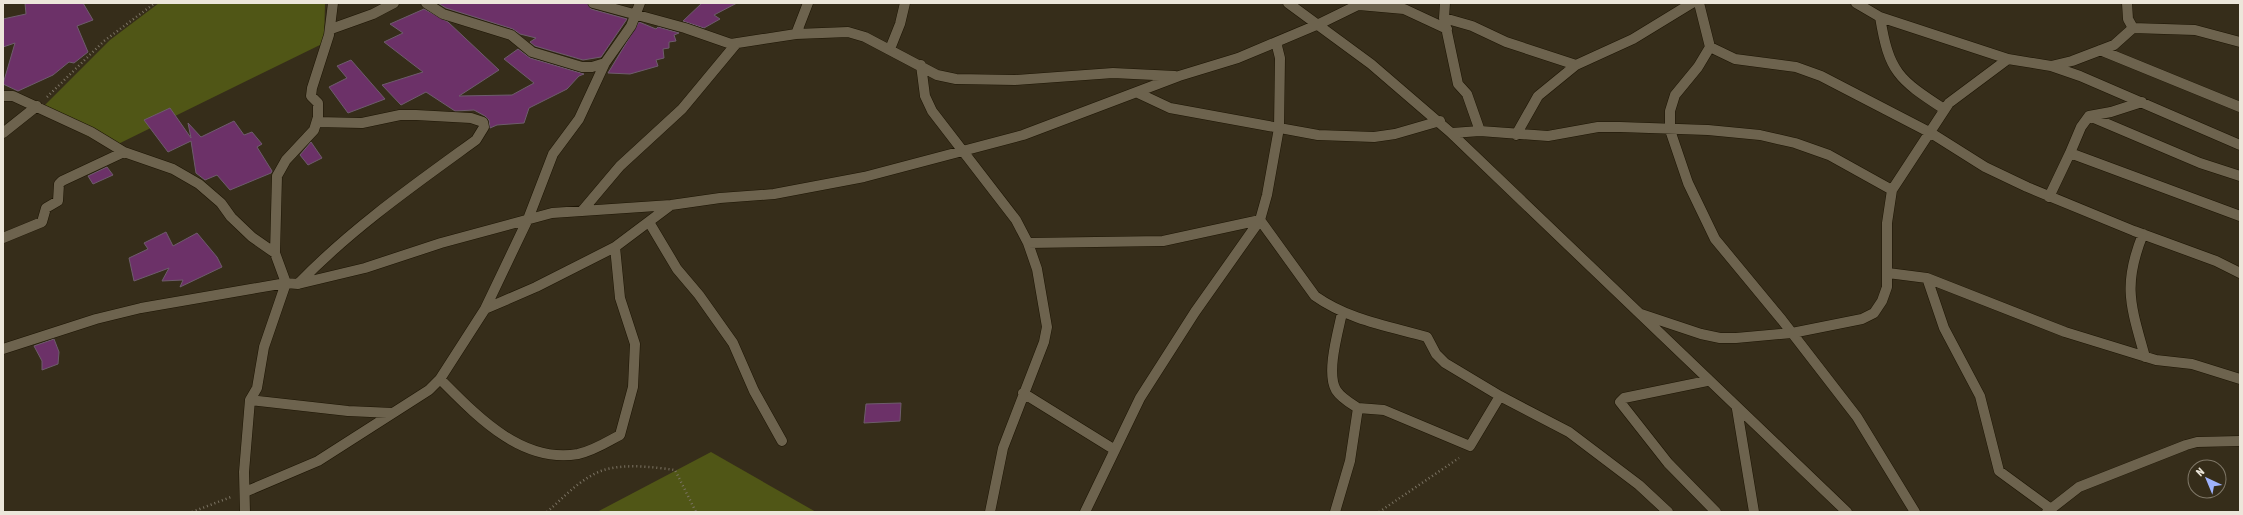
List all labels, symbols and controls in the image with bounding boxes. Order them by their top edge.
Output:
north arrow [2187,459,2227,499]
text: N [2194,465,2207,478]

